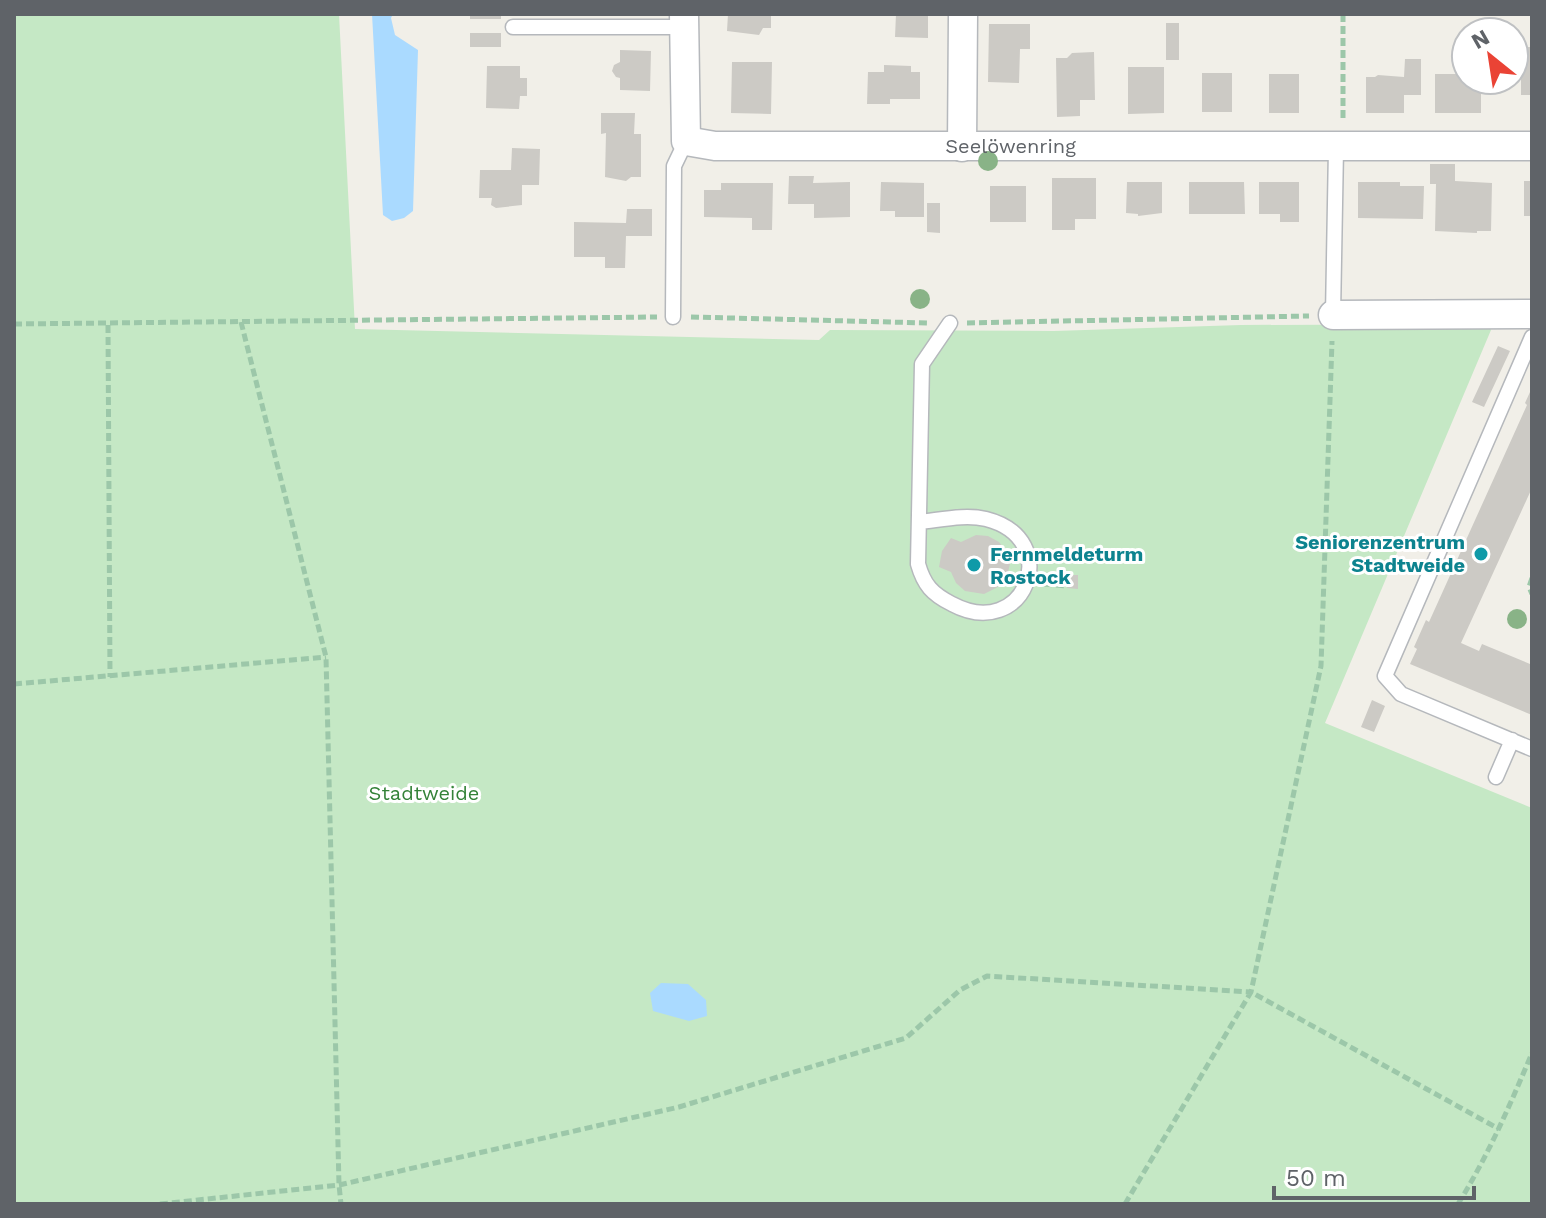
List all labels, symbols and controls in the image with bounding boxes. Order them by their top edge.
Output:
north arrow [1450,16,1530,96]
text: N [1467,24,1494,54]
street label: Seelöwenring [945,134,1076,158]
place label: Seniorenzentrum Stadtweide [1295,530,1465,577]
place label: Fernmeldeturm Rostock [990,542,1143,589]
marker: Seniorenzentrum Stadtweide [1472,545,1490,563]
marker: Fernmeldeturm Rostock [965,556,983,574]
park label: Stadtweide [369,781,479,805]
scale bar [1274,1150,1474,1200]
text: 50 m [1286,1164,1346,1192]

